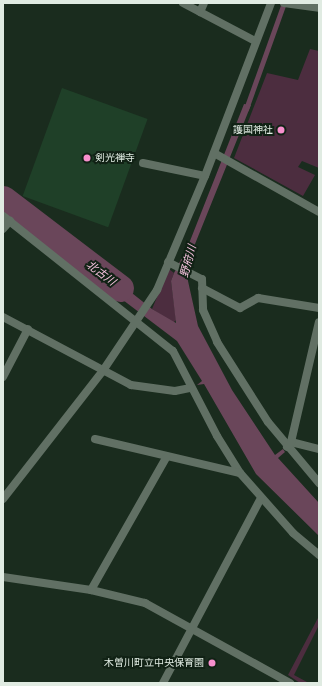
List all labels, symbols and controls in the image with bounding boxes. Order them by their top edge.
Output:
place label: 護国神社 [233,124,273,136]
marker: 護国神社 [276,125,286,135]
place label: 剣光禅寺 [95,152,135,164]
marker: 剣光禅寺 [82,153,92,163]
water label: 野府川 [177,243,199,279]
water label: 北古川 [84,258,118,288]
place label: 木曽川町立中央保育園 [104,657,204,669]
marker: 木曽川町立中央保育園 [207,658,217,668]

